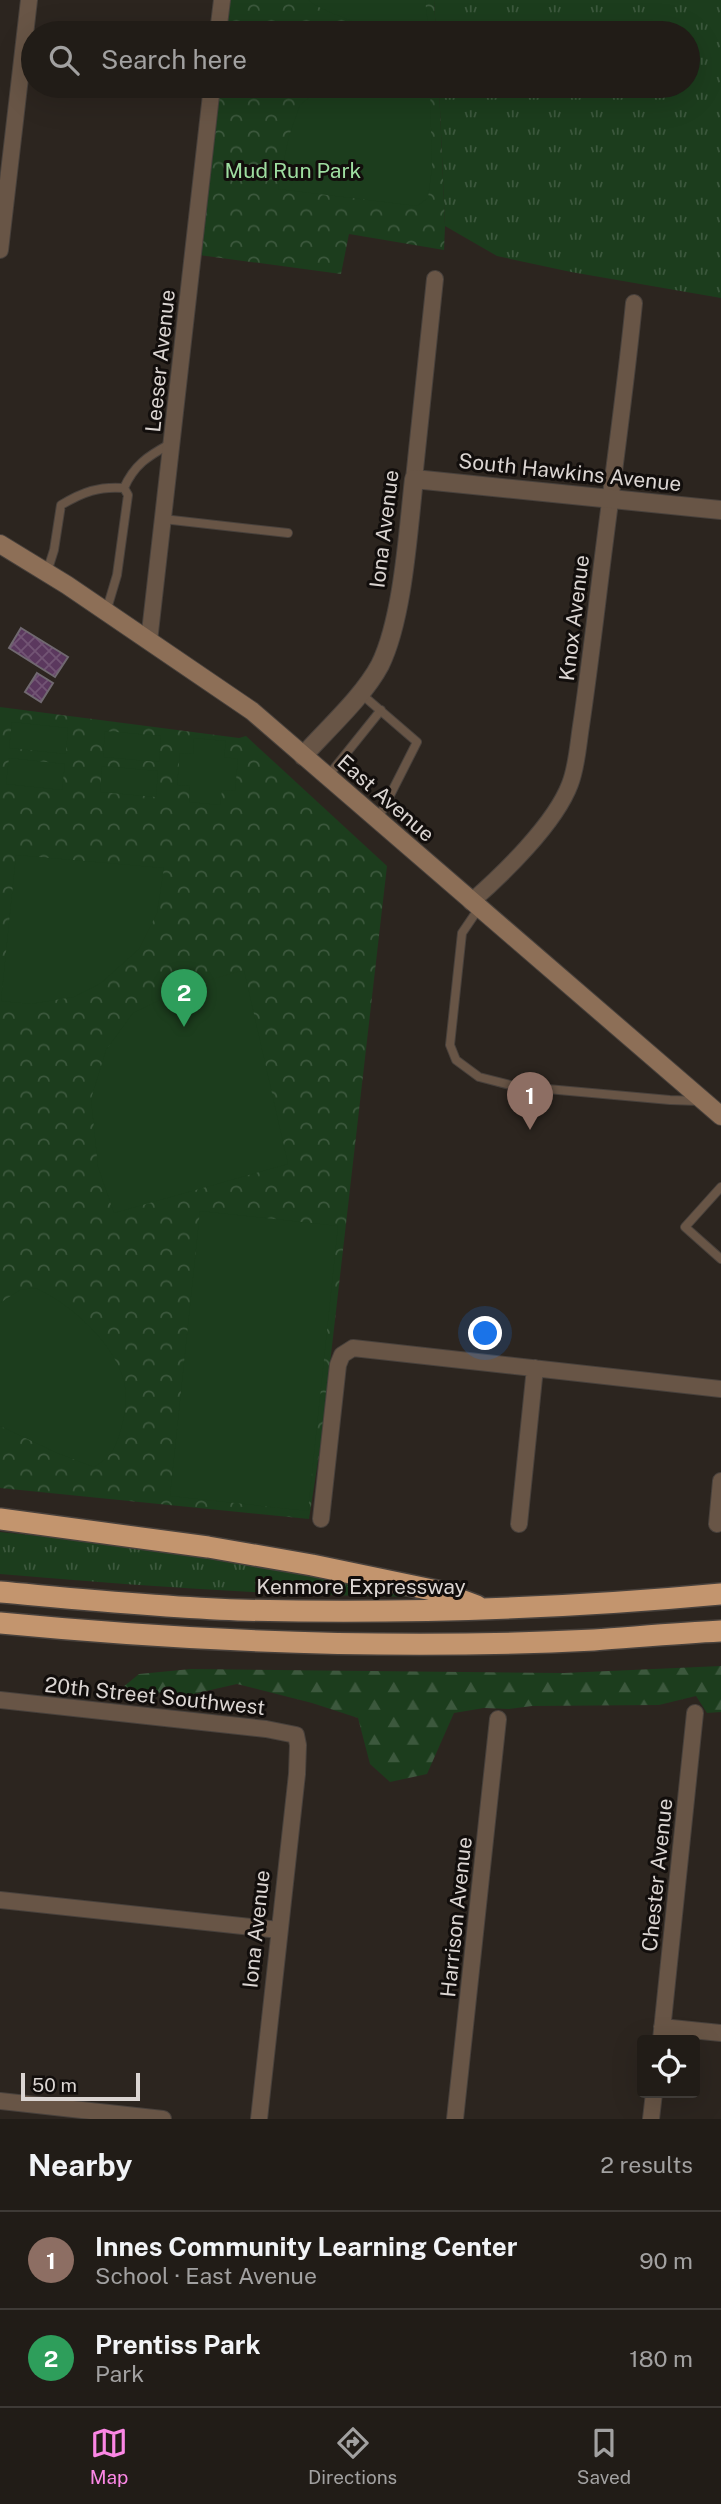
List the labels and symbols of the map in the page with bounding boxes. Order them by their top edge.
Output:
park label: Mud Run Park [225,158,362,183]
street label: Leeser Avenue [140,288,180,434]
street label: South Hawkins Avenue [457,448,683,496]
street label: Iona Avenue [364,469,404,589]
street label: Knox Avenue [554,554,594,682]
street label: East Avenue [332,749,440,847]
pin: 2 [161,969,207,1027]
pin: 1 [507,1072,553,1130]
your location [468,1316,502,1350]
street label: Kenmore Expressway [256,1574,466,1599]
street label: 20th Street Southwest [43,1672,267,1720]
street label: Chester Avenue [637,1797,677,1953]
street label: Harrison Avenue [435,1836,477,1998]
street label: Iona Avenue [237,1869,275,1989]
scale bar [21,2070,140,2102]

